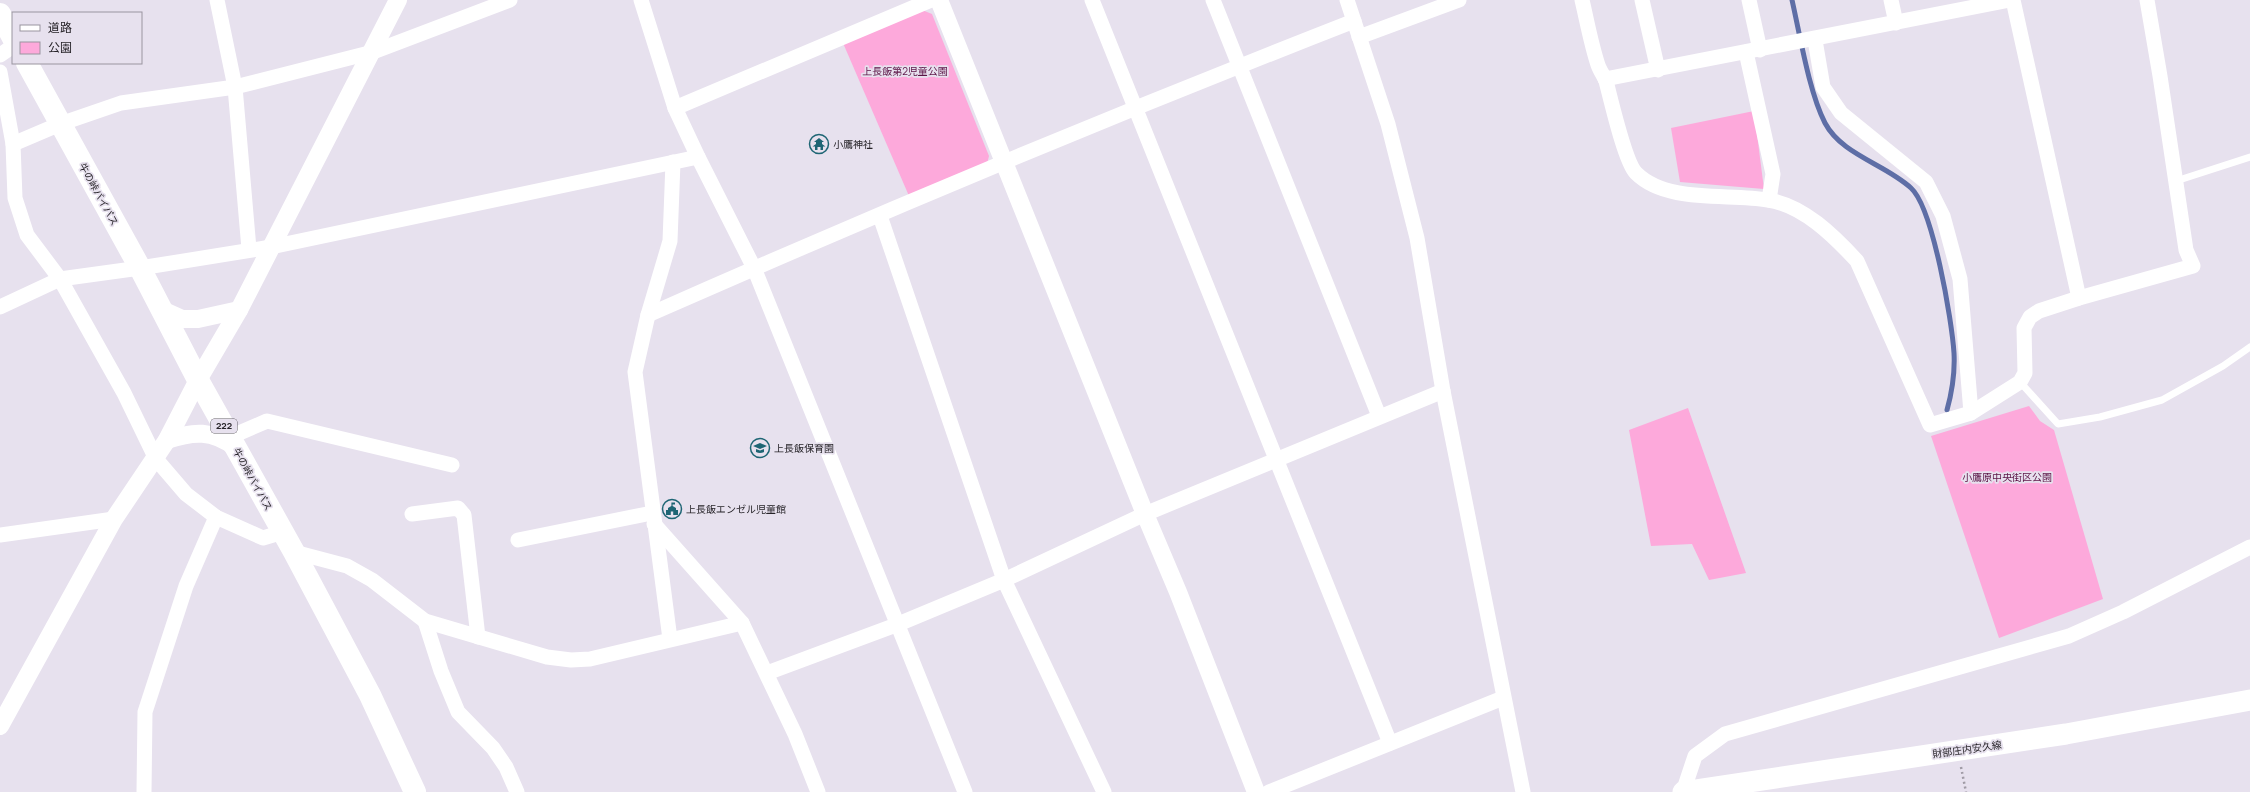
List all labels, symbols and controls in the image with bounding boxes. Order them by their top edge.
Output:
legend [12,12,142,64]
text: 道路 [48,19,72,36]
text: 公園 [48,39,72,56]
park label: 上長飯第2児童公園 [862,64,948,78]
temple icon: 小鷹神社 [808,133,830,155]
place label: 小鷹神社 [833,137,873,151]
street label: 牛の峠バイパス [76,160,122,228]
road number: 222 [211,419,237,433]
school or university icon: 上長飯保育園 [749,437,771,459]
place label: 上長飯保育園 [774,441,834,455]
street label: 牛の峠バイパス [230,445,276,513]
park label: 小鷹原中央街区公園 [1962,470,2052,484]
public building icon: 上長飯エンゼル児童館 [661,498,683,520]
place label: 上長飯エンゼル児童館 [686,502,786,516]
street label: 財部庄内安久線 [1931,737,2003,761]

